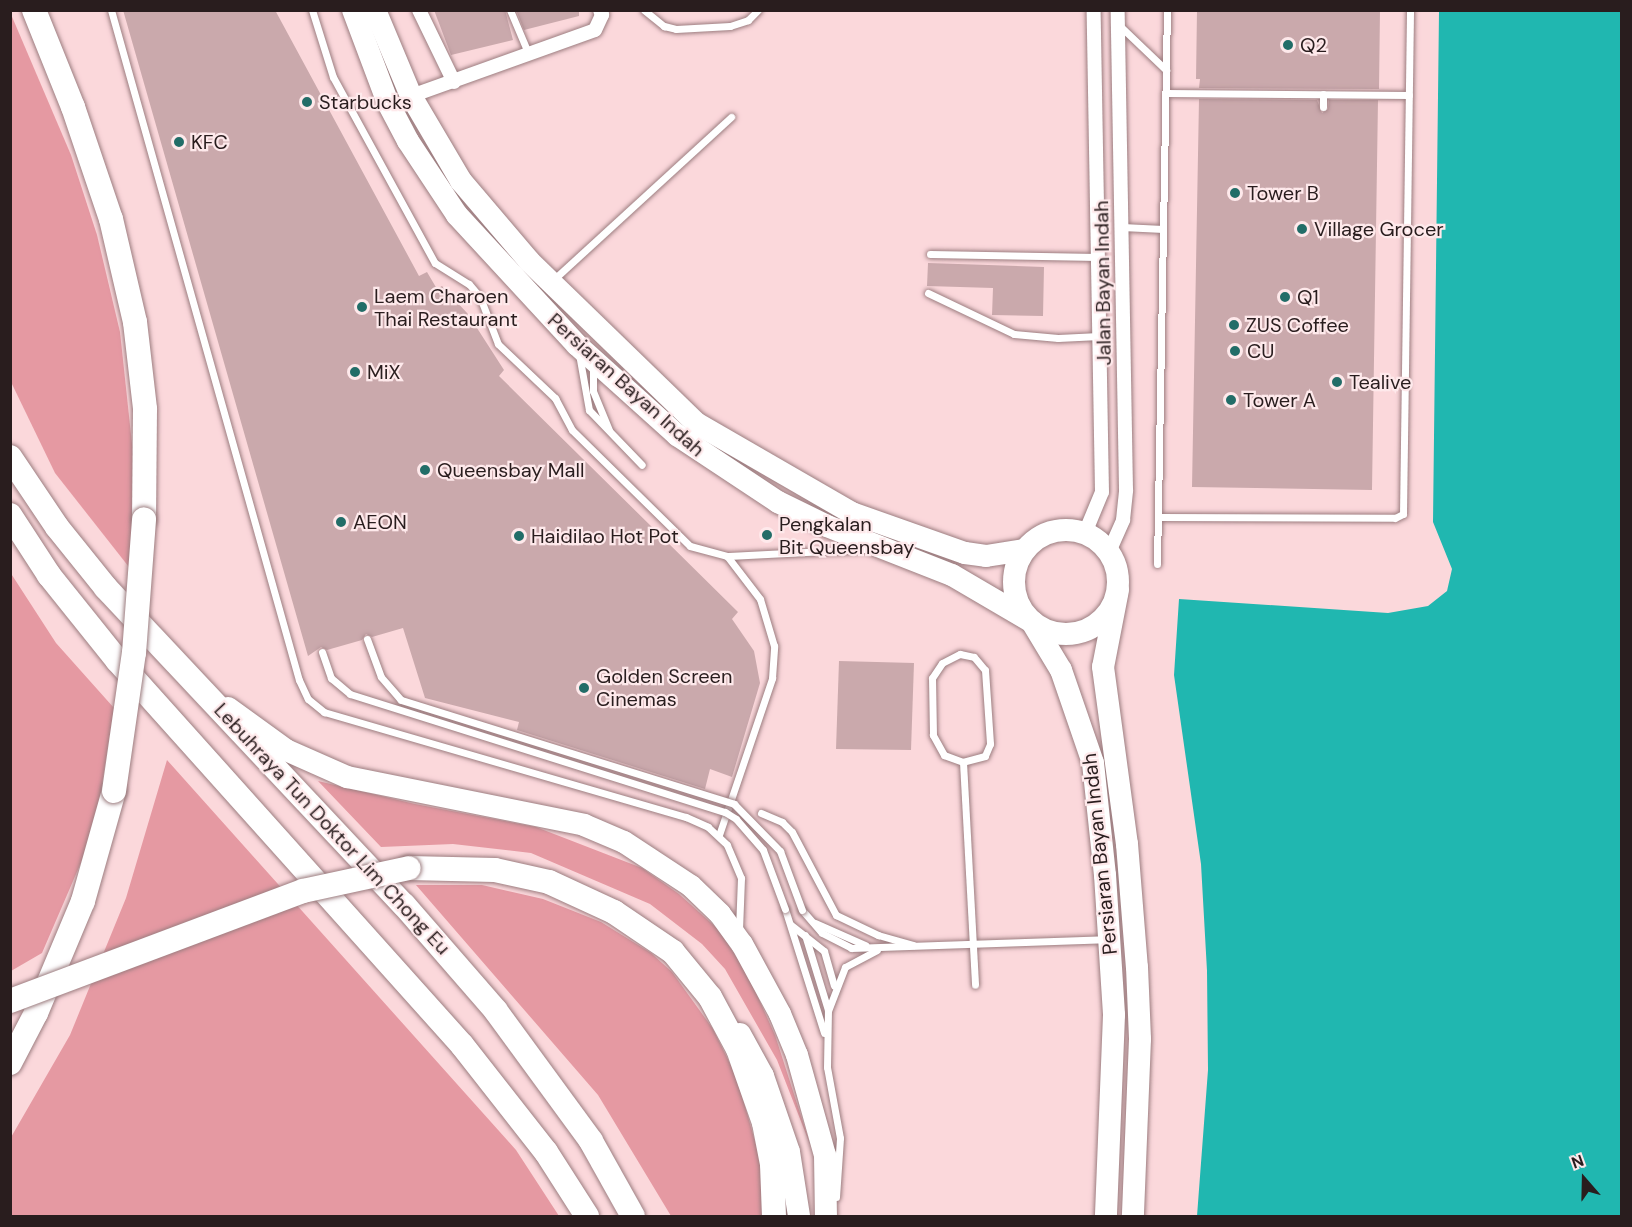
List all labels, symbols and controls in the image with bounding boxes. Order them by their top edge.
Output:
place label: Q2 [1300,33,1327,57]
marker: Q2 [1281,38,1295,52]
place label: Starbucks [319,90,412,114]
marker: Starbucks [300,95,314,109]
place label: KFC [191,130,228,154]
marker: KFC [172,135,186,149]
place label: Tower B [1247,181,1319,205]
marker: Tower B [1228,186,1242,200]
street label: Jalan Bayan Indah [1090,200,1116,366]
place label: Village Grocer [1314,217,1444,241]
marker: Village Grocer [1295,222,1309,236]
place label: Laem Charoen Thai Restaurant [374,284,518,331]
place label: Q1 [1297,285,1319,309]
marker: Q1 [1278,290,1292,304]
marker: Laem Charoen Thai Restaurant [355,300,369,314]
street label: Persiaran Bayan Indah [543,308,709,462]
place label: ZUS Coffee [1246,313,1349,337]
marker: ZUS Coffee [1227,318,1241,332]
place label: CU [1247,339,1274,363]
marker: CU [1228,344,1242,358]
place label: MiX [367,360,401,384]
marker: MiX [348,365,362,379]
place label: Tealive [1349,370,1411,394]
marker: Tealive [1330,375,1344,389]
place label: Tower A [1243,388,1316,412]
marker: Tower A [1224,393,1238,407]
place label: Queensbay Mall [437,458,584,482]
marker: Queensbay Mall [418,463,432,477]
place label: AEON [353,510,407,534]
place label: Pengkalan Bit Queensbay [779,512,914,559]
marker: AEON [334,515,348,529]
place label: Haidilao Hot Pot [531,524,679,548]
marker: Pengkalan Bit Queensbay [760,528,774,542]
marker: Haidilao Hot Pot [512,529,526,543]
place label: Golden Screen Cinemas [596,664,732,711]
marker: Golden Screen Cinemas [577,681,591,695]
street label: Lebuhraya Tun Doktor Lim Chong Eu [209,698,455,960]
street label: Persiaran Bayan Indah [1077,752,1123,956]
north arrow [1554,1149,1614,1209]
text: N [1569,1150,1587,1173]

